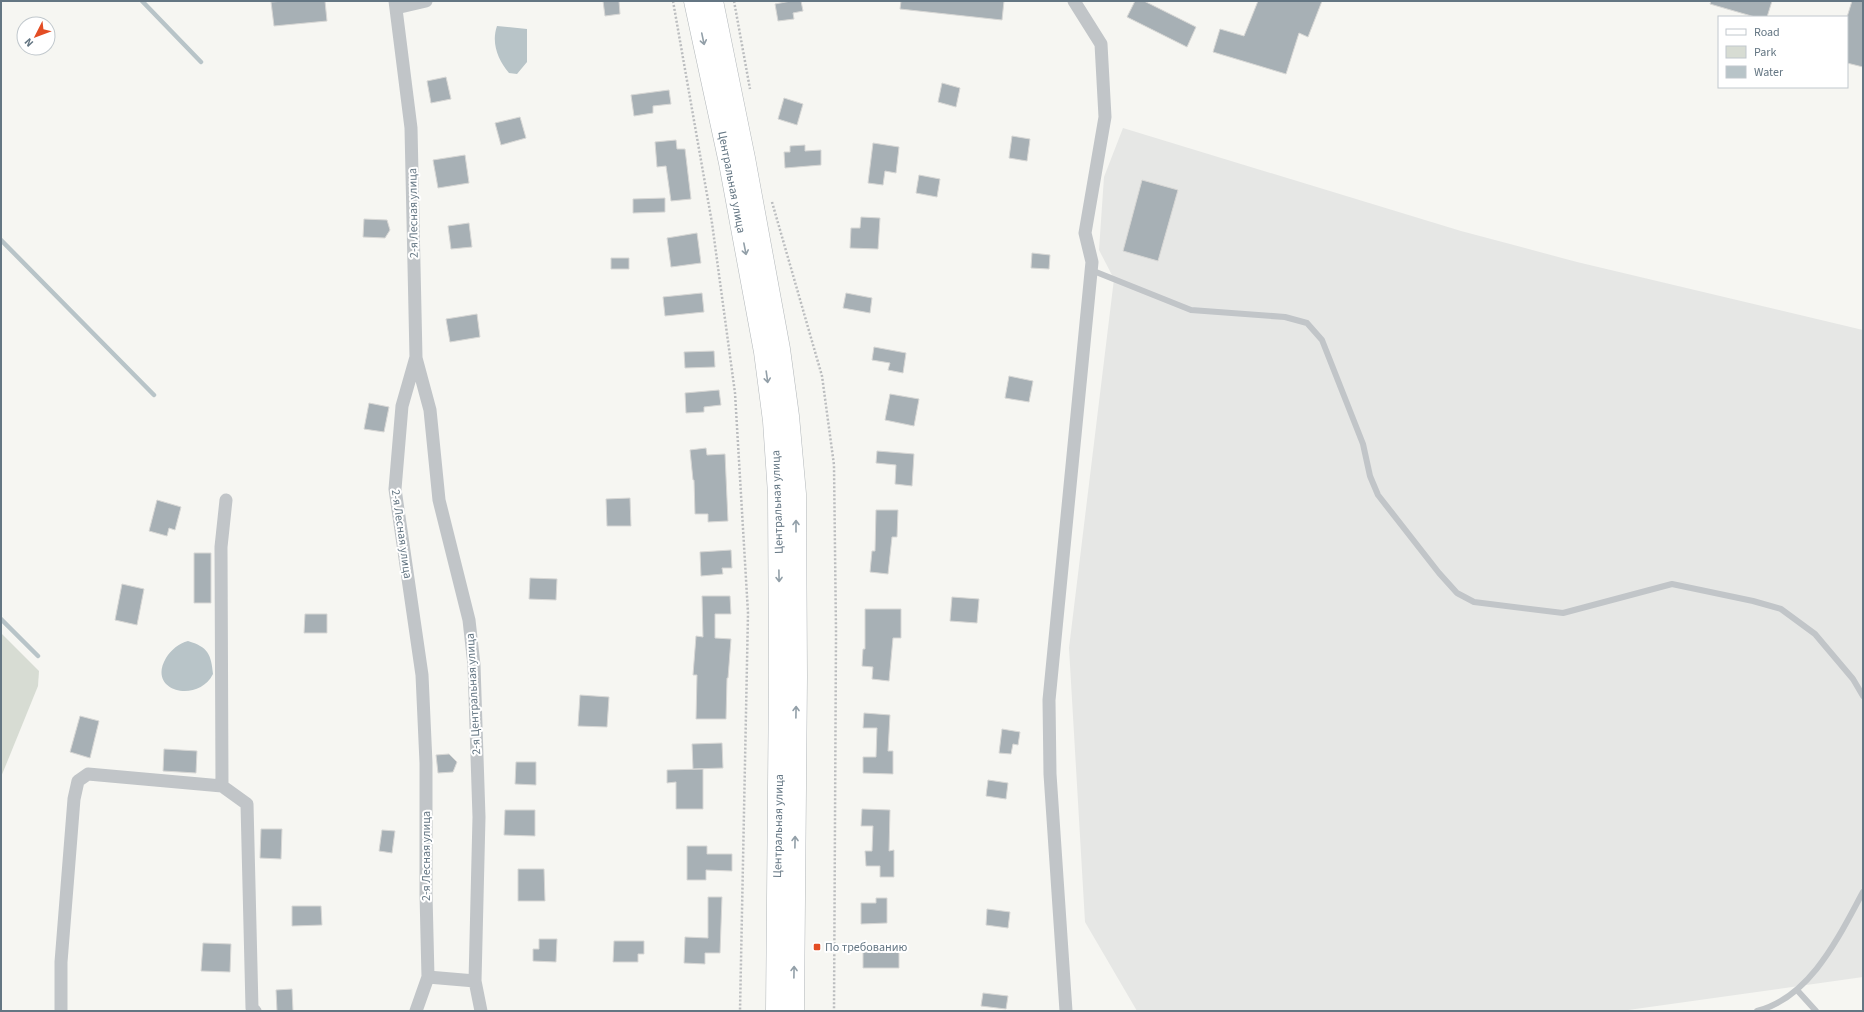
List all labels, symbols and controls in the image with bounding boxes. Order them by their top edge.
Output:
north arrow [16,16,56,56]
legend [1718,16,1848,88]
text: Road [1754,24,1780,41]
one-way arrow [699,32,707,45]
text: N [21,35,37,50]
text: Park [1754,44,1776,61]
text: Water [1754,64,1784,81]
street label: Центральная улица [713,130,750,235]
street label: 2-я Лесная улица [404,168,423,258]
one-way arrow [742,242,750,255]
one-way arrow [763,370,771,383]
street label: Центральная улица [767,450,788,554]
street label: 2-я Лесная улица [387,488,416,580]
one-way arrow [792,520,800,533]
one-way arrow [775,569,783,582]
street label: 2-я Центральная улица [462,633,485,755]
one-way arrow [792,706,800,719]
street label: Центральная улица [769,774,788,878]
street label: 2-я Лесная улица [418,811,435,901]
one-way arrow [791,836,799,849]
place label: По требованию [825,939,907,956]
marker: По требованию [812,942,822,952]
one-way arrow [790,966,798,979]

